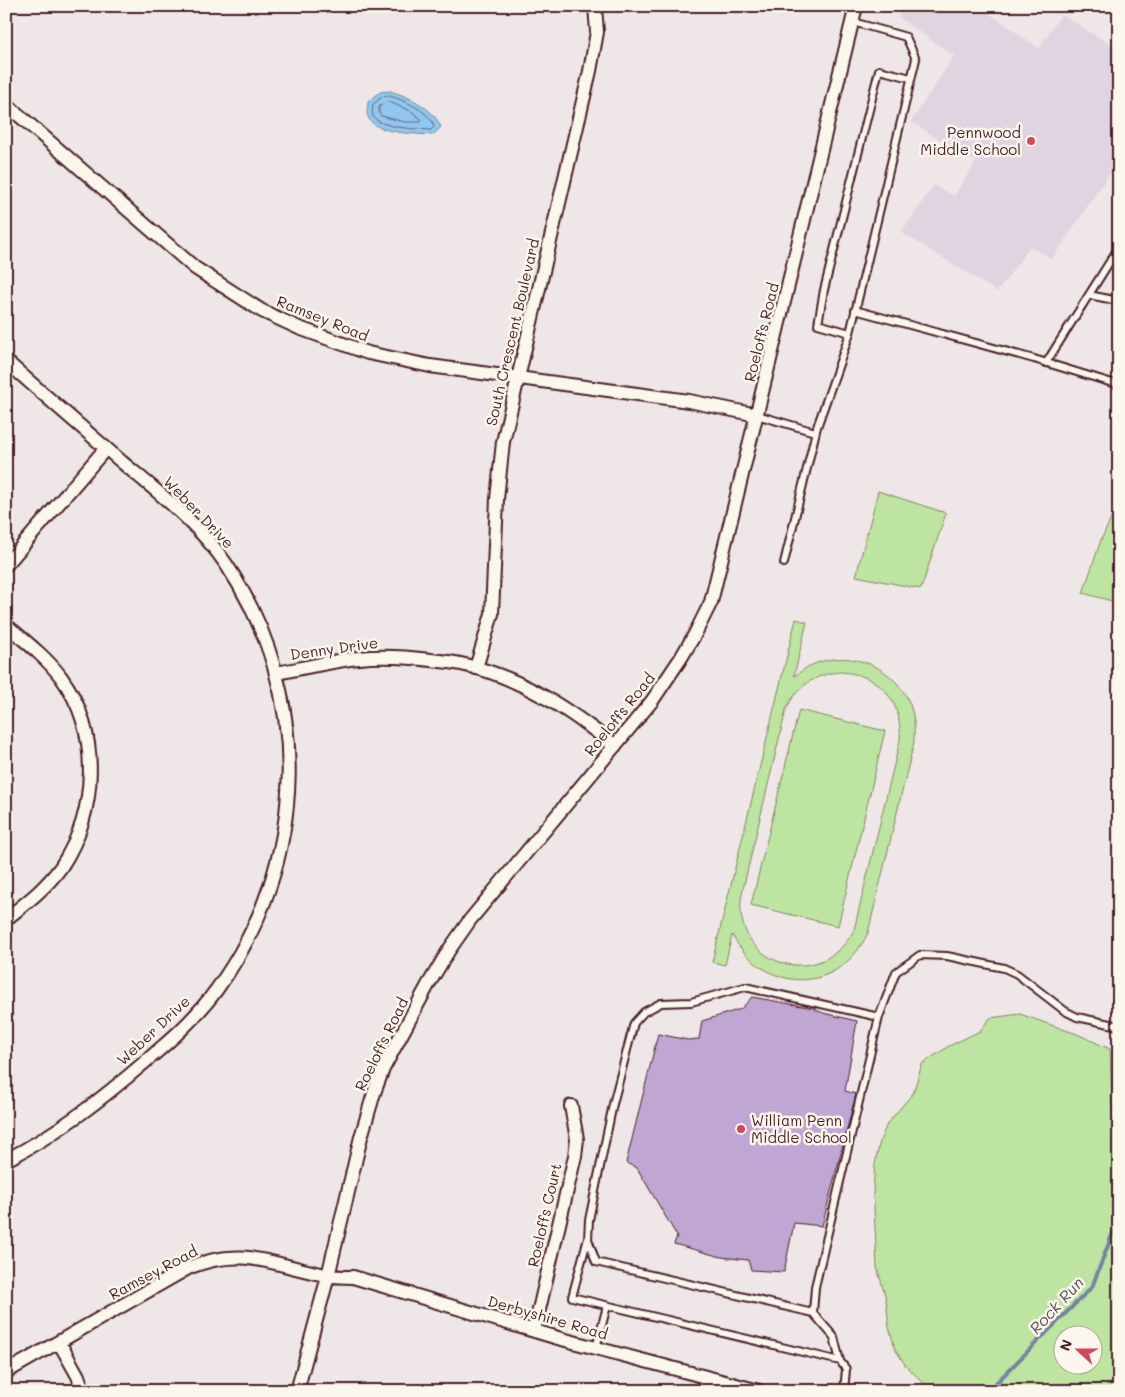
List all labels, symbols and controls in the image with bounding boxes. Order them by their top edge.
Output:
place label: Pennwood Middle School [920,122,1021,159]
marker: Pennwood Middle School [1025,135,1037,147]
street label: South Crescent Boulevard [481,236,543,428]
street label: Roeloffs Road [739,280,783,384]
street label: Ramsey Road [274,290,372,346]
street label: Weber Drive [159,472,239,552]
street label: Denny Drive [289,632,379,664]
street label: Roeloffs Road [579,668,659,760]
street label: Weber Drive [112,991,194,1069]
street label: Roeloffs Road [350,994,412,1094]
place label: William Penn Middle School [751,1110,852,1147]
marker: William Penn Middle School [735,1123,747,1135]
street label: Roeloffs Court [522,1161,566,1269]
street label: Ramsey Road [105,1240,201,1304]
water label: Rock Run [1024,1272,1088,1338]
street label: Derbyshire Road [486,1290,610,1344]
north arrow [1052,1324,1102,1374]
text: N [1055,1337,1076,1354]

